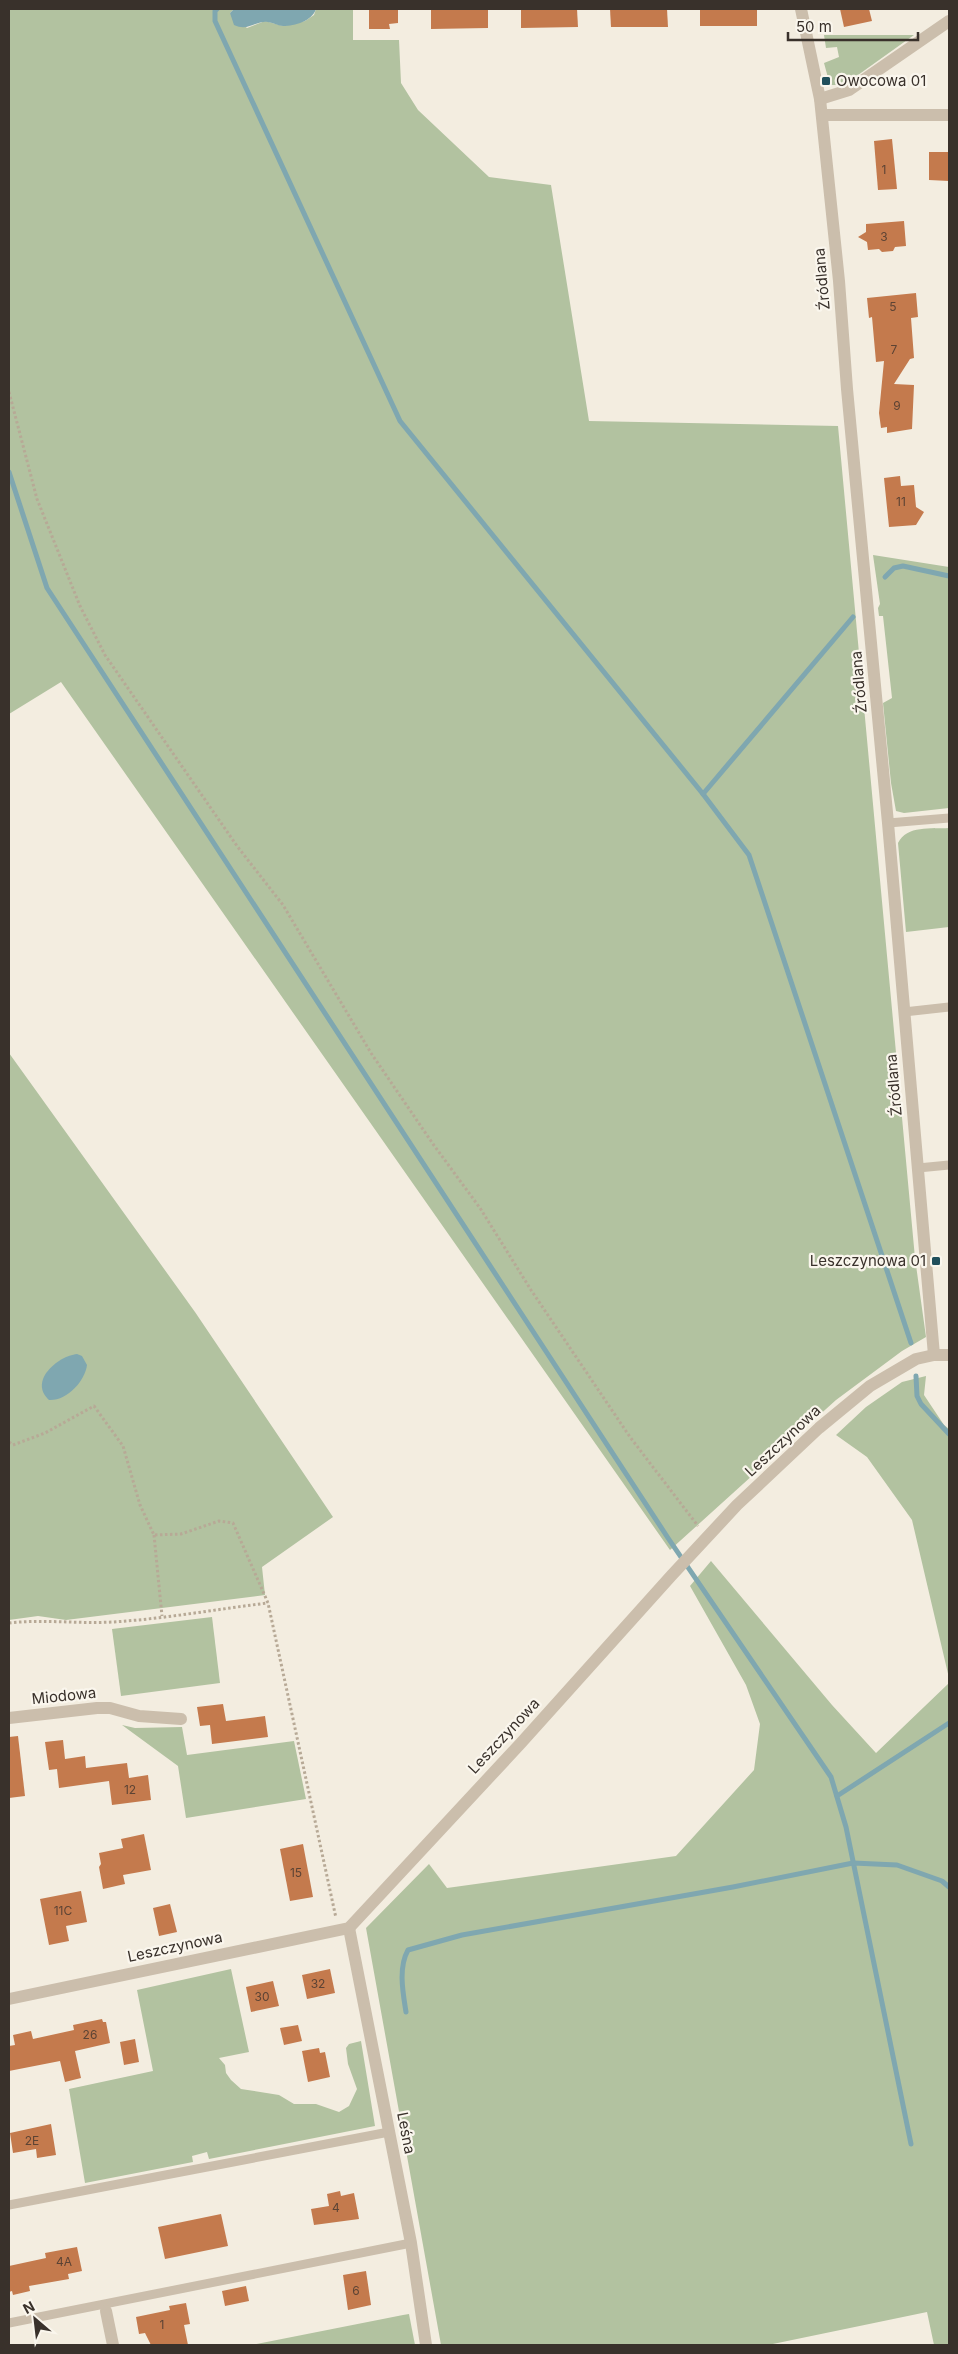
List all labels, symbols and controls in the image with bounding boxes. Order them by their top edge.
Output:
scale bar [788,10,918,42]
text: 50 m [796,17,832,36]
place label: Owocowa 01 [836,71,926,90]
marker: Owocowa 01 [820,75,832,87]
house number: 1 [882,162,886,177]
house number: 3 [880,229,888,244]
street label: Źródlana [809,247,834,311]
house number: 5 [889,299,897,314]
house number: 7 [891,342,898,357]
house number: 9 [893,398,901,413]
house number: 11 [896,494,906,509]
street label: Źródlana [846,650,871,714]
street label: Źródlana [881,1053,906,1117]
place label: Leszczynowa 01 [810,1251,926,1270]
marker: Leszczynowa 01 [930,1255,942,1267]
street label: Leszczynowa [741,1401,824,1481]
street label: Miodowa [31,1683,97,1708]
street label: Leszczynowa [464,1694,544,1777]
house number: 12 [124,1782,136,1797]
house number: 15 [290,1865,302,1880]
house number: 11C [54,1903,72,1918]
street label: Leszczynowa [126,1927,224,1966]
house number: 32 [311,1976,325,1991]
house number: 30 [255,1989,269,2004]
house number: 26 [83,2027,97,2042]
street label: Leśna [393,2110,420,2156]
house number: 2E [25,2133,39,2148]
house number: 4 [332,2200,340,2215]
house number: 4A [56,2254,72,2269]
house number: 6 [352,2283,360,2298]
north arrow [10,2294,60,2344]
text: N [20,2297,37,2317]
house number: 1 [160,2317,164,2332]

